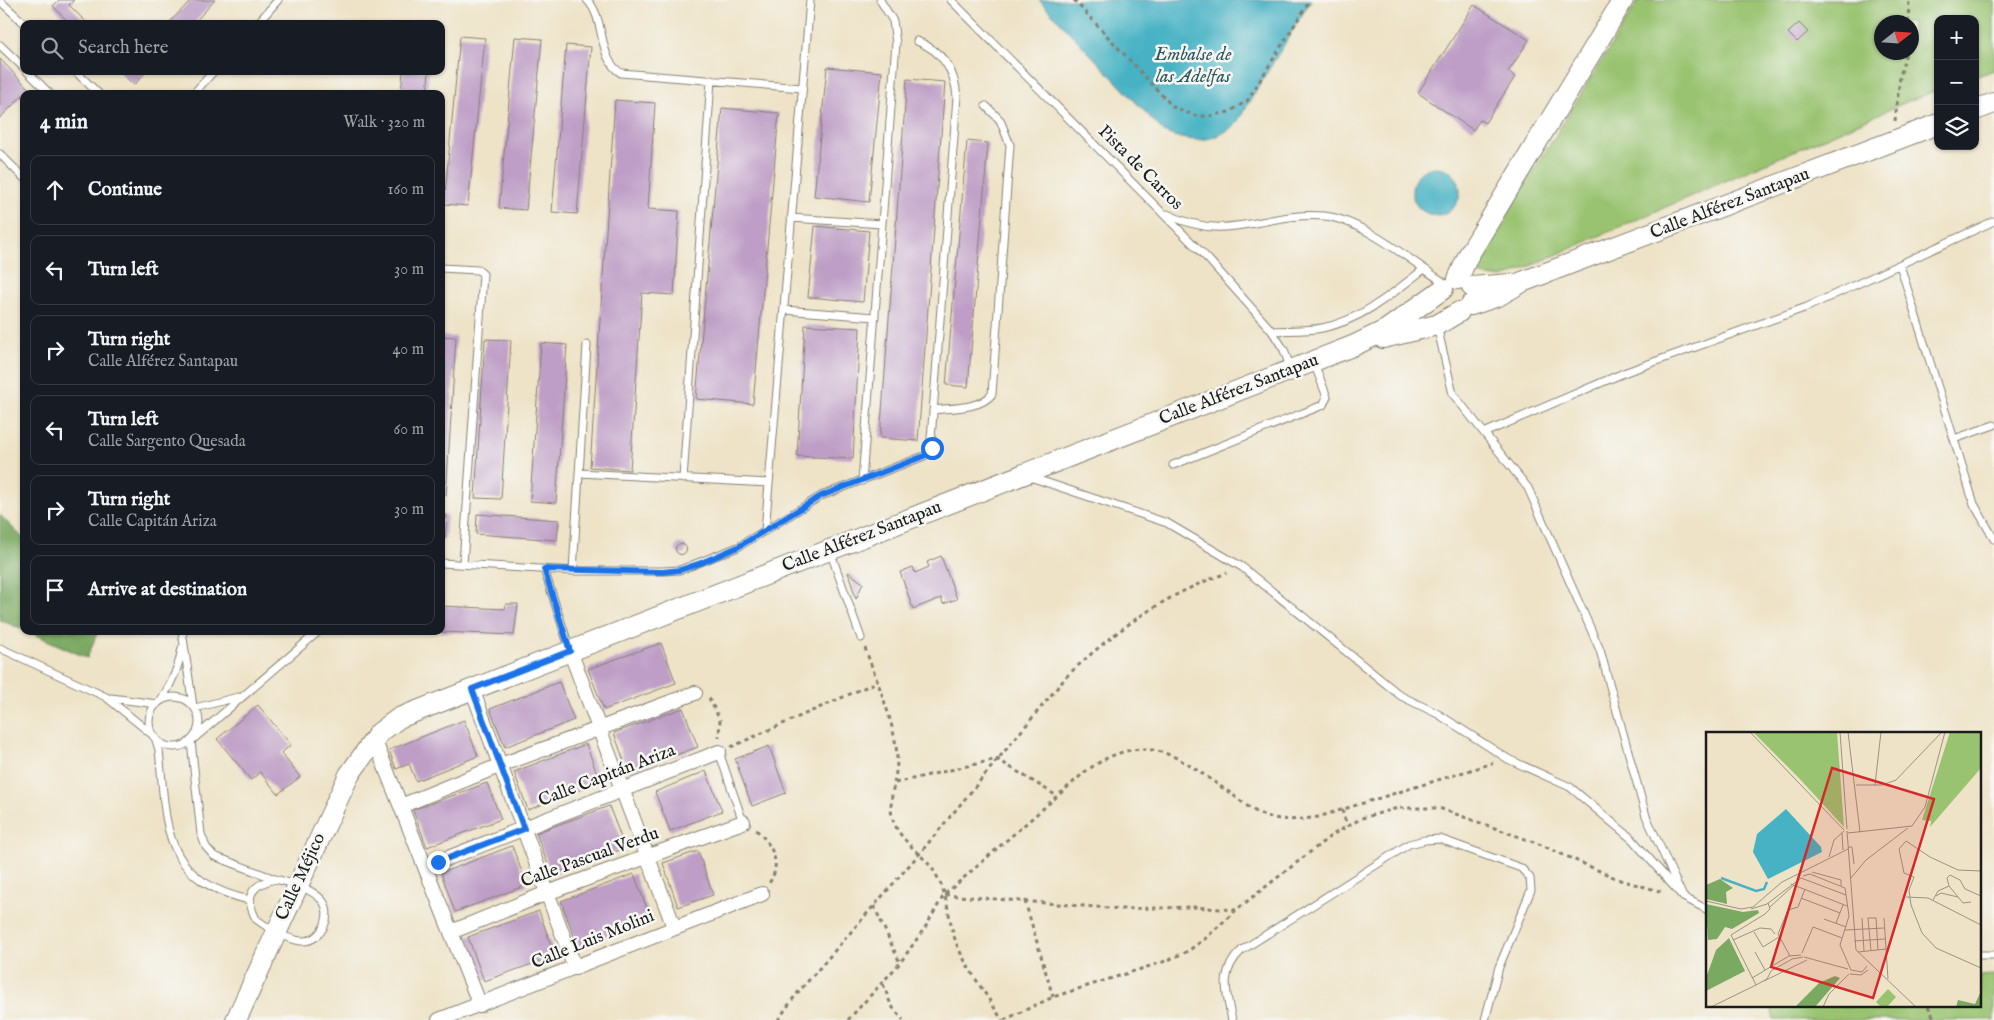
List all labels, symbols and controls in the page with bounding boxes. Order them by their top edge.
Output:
north arrow [1874,15,1919,60]
map controls [1934,15,1979,150]
button: + [1934,15,1979,60]
search box [20,20,445,75]
icon: search [38,34,66,62]
text: Search here [78,36,169,60]
water label: Embalse de las Adelfas [1154,43,1232,89]
button: − [1934,60,1979,105]
button: layers [1934,105,1979,150]
text: 4 min [40,109,88,136]
text: Walk · 320 m [343,113,425,133]
street label: Pista de Carros [1093,121,1187,215]
street label: Calle Alférez Santapau [1647,163,1813,245]
icon: ahead [41,176,69,204]
text: Continue [88,178,162,202]
text: 160 m [388,180,424,200]
icon: left [41,256,69,284]
text: Turn left [88,258,159,282]
text: 30 m [394,260,424,280]
text: Turn right [88,328,170,352]
icon: right [41,336,69,364]
text: 40 m [392,340,424,360]
street label: Calle Alférez Santapau [1156,349,1322,431]
text: Calle Alférez Santapau [88,352,238,372]
text: Turn left [88,408,159,432]
icon: left [41,416,69,444]
text: 60 m [394,420,424,440]
text: Calle Sargento Quesada [88,432,246,452]
route start [921,437,944,460]
text: Turn right [88,488,170,512]
icon: right [41,496,69,524]
street label: Calle Alférez Santapau [779,496,945,578]
text: 30 m [394,500,424,520]
text: Calle Capitán Ariza [88,512,217,532]
icon: arrive [41,576,69,604]
text: Arrive at destination [88,578,247,602]
inset map [1706,732,1982,1008]
street label: Calle Capitán Ariza [535,739,679,813]
street label: Calle Pascual Verdu [518,822,662,894]
street label: Calle Méjico [271,829,331,924]
route end [427,851,450,874]
street label: Calle Luis Molini [528,905,658,975]

